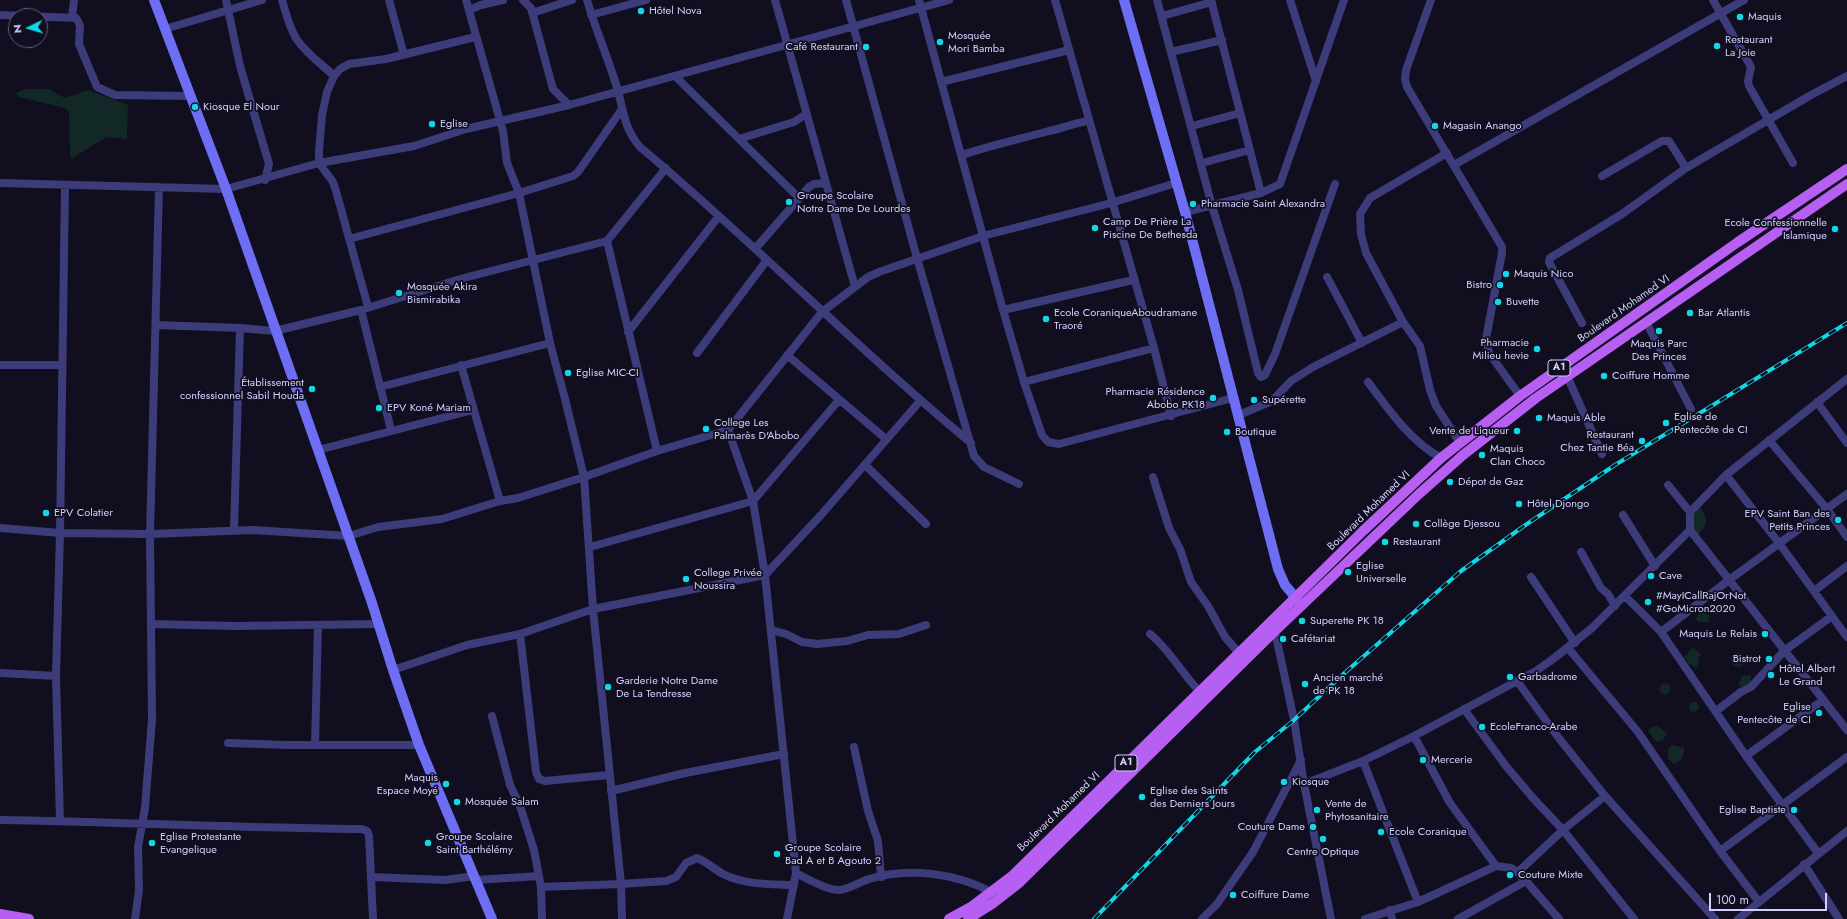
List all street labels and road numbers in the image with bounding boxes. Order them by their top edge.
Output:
street label: Boulevard Mohamed VI [1575,272,1673,346]
road number: A1 [1548,360,1570,376]
street label: Boulevard Mohamed VI [1325,468,1413,554]
road number: A1 [1115,755,1137,771]
street label: Boulevard Mohamed VI [1015,769,1103,855]

